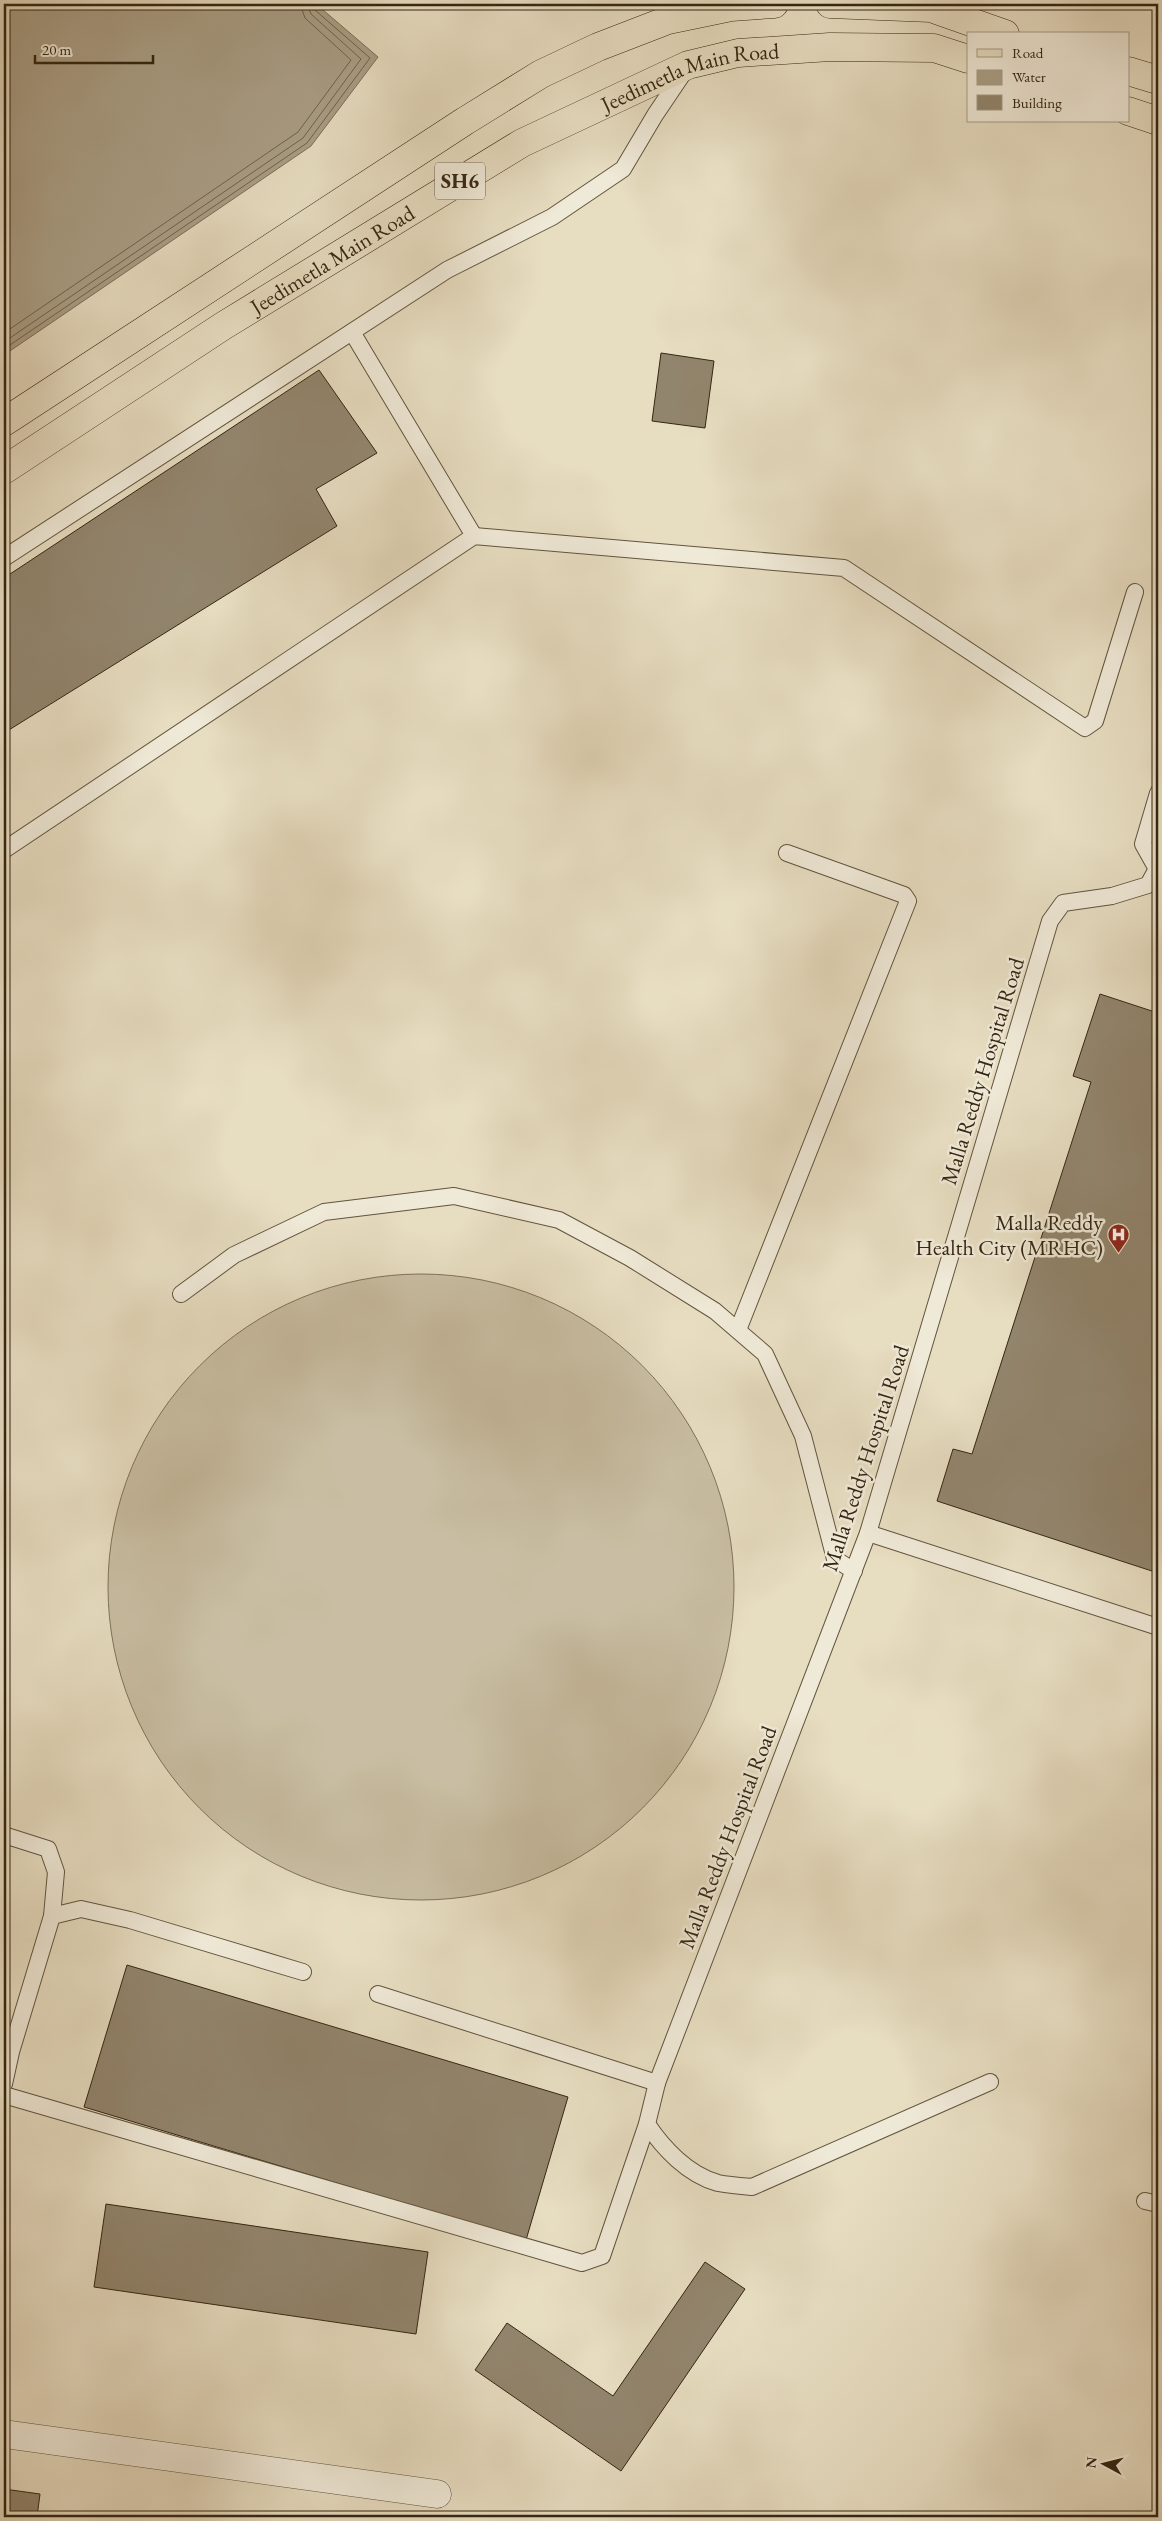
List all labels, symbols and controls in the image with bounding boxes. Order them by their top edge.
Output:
scale bar [35,32,152,64]
legend [967,32,1130,122]
street label: Jeedimetla Main Road [594,36,781,120]
text: 20 m [42,40,71,59]
text: Road [1012,43,1044,62]
text: Water [1012,67,1046,86]
text: Building [1012,93,1062,112]
road number: SH6 [435,162,485,200]
street label: Jeedimetla Main Road [243,198,421,322]
street label: Malla Reddy Hospital Road [934,953,1031,1188]
place label: Malla Reddy Health City (MRHC) [915,1208,1103,1262]
hospital icon: Malla Reddy Health City (MRHC) [1107,1223,1131,1254]
street label: Malla Reddy Hospital Road [815,1340,916,1575]
street label: Malla Reddy Hospital Road [672,1721,784,1953]
north arrow [1080,2438,1130,2488]
text: N [1081,2455,1101,2469]

